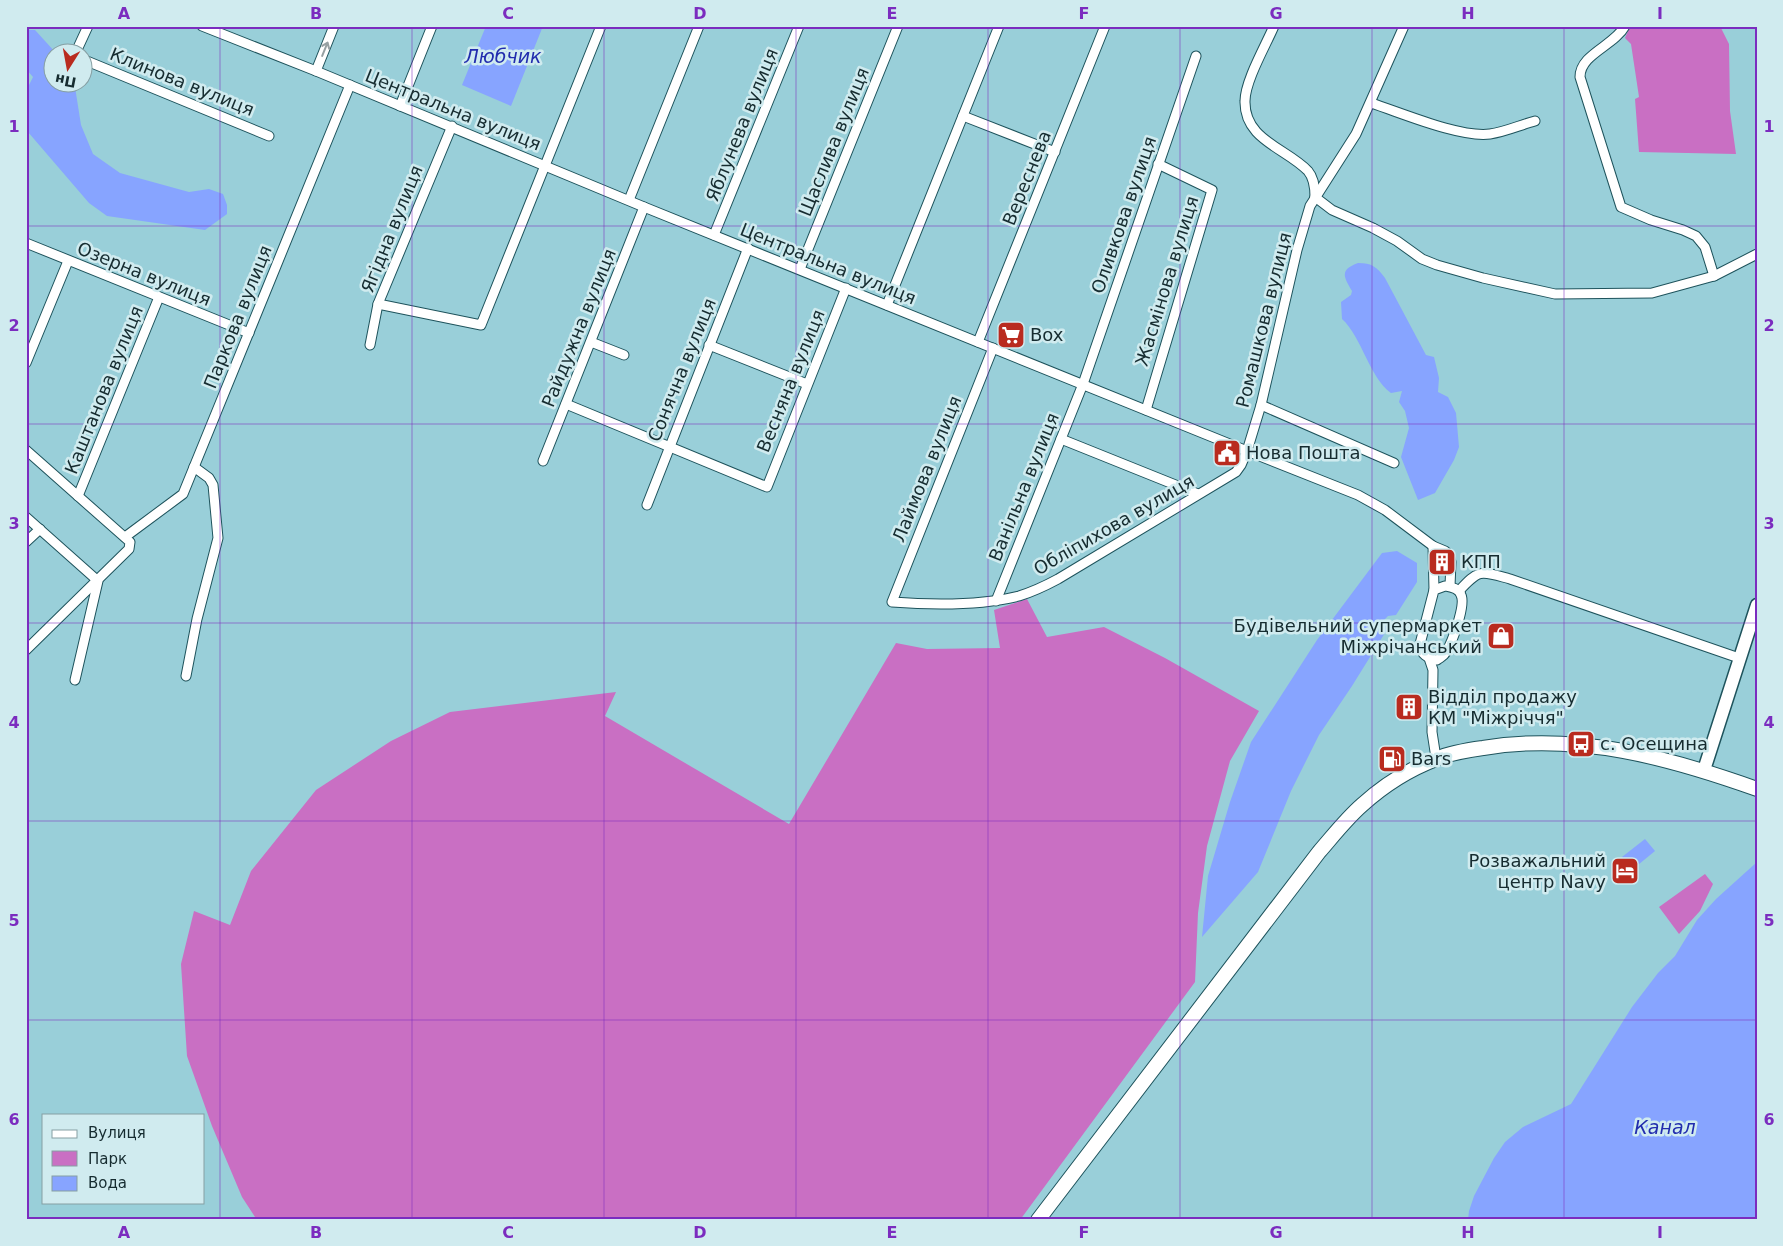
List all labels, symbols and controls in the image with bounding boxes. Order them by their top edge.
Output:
text: A [118,4,131,23]
text: B [310,4,322,23]
text: C [502,4,514,23]
text: D [693,4,707,23]
text: E [887,4,897,23]
text: F [1079,4,1089,23]
text: G [1269,4,1283,23]
text: H [1461,4,1475,23]
text: I [1657,4,1663,23]
one-way arrow [321,41,330,56]
north arrow [42,42,92,92]
street label: Клинова вулиця [107,43,257,120]
water label: Любчик [463,45,542,67]
street label: Яблунева вулиця [701,45,782,205]
street label: Щаслива вулиця [794,64,873,219]
street label: Центральна вулиця [362,65,544,154]
text: Пн [53,71,78,91]
text: 1 [8,117,20,136]
text: 1 [1763,117,1775,136]
street label: Вереснева [998,127,1055,228]
street label: Оливкова вулиця [1087,134,1160,296]
street label: Ягідна вулиця [356,162,427,296]
street label: Жасмінова вулиця [1131,193,1202,368]
street label: Центральна вулиця [737,219,919,308]
street label: Ромашкова вулиця [1232,230,1295,410]
street label: Озерна вулиця [74,237,214,310]
street label: Паркова вулиця [199,242,276,392]
street label: Райдужна вулиця [537,246,620,410]
street label: Сонячна вулиця [643,295,720,445]
street label: Каштанова вулиця [60,303,147,477]
street label: Весняна вулиця [752,306,829,455]
text: 2 [8,316,20,335]
text: 2 [1763,316,1775,335]
supermarket icon: Box [996,320,1026,350]
place label: Box [1030,324,1064,345]
street label: Лаймова вулиця [888,393,965,545]
street label: Ванільна вулиця [984,409,1063,564]
public building icon: Нова Пошта [1212,438,1242,468]
place label: Нова Пошта [1246,442,1360,463]
street label: Обліпихова вулиця [1030,470,1198,579]
text: 3 [8,514,20,533]
text: 3 [1763,514,1775,533]
building icon: КПП [1427,547,1457,577]
place label: КПП [1461,551,1501,572]
place label: Будівельний супермаркет Міжрічанський [1234,615,1482,657]
shop icon: Будівельний супермаркет Міжрічанський [1486,621,1516,651]
place label: Відділ продажу КМ "Міжріччя" [1428,686,1577,728]
building icon: Відділ продажу КМ "Міжріччя" [1394,692,1424,722]
text: 4 [8,713,20,732]
text: 4 [1763,713,1775,732]
bus stop icon: с. Осещина [1566,729,1596,759]
place label: с. Осещина [1600,733,1708,754]
fuel station icon: Bars [1377,744,1407,774]
place label: Bars [1411,748,1451,769]
place label: Розважальний центр Navy [1468,850,1606,892]
hotel icon: Розважальний центр Navy [1610,856,1640,886]
text: 5 [8,911,20,930]
text: 5 [1763,911,1775,930]
text: 6 [8,1110,20,1129]
text: 6 [1763,1110,1775,1129]
legend [42,1114,205,1204]
water label: Канал [1634,1116,1696,1138]
text: Вулиця [88,1124,146,1142]
text: Парк [88,1150,127,1168]
text: Вода [88,1174,127,1192]
text: A [118,1223,131,1242]
text: B [310,1223,322,1242]
text: C [502,1223,514,1242]
text: D [693,1223,707,1242]
text: E [887,1223,897,1242]
text: F [1079,1223,1089,1242]
text: G [1269,1223,1283,1242]
text: H [1461,1223,1475,1242]
text: I [1657,1223,1663,1242]

